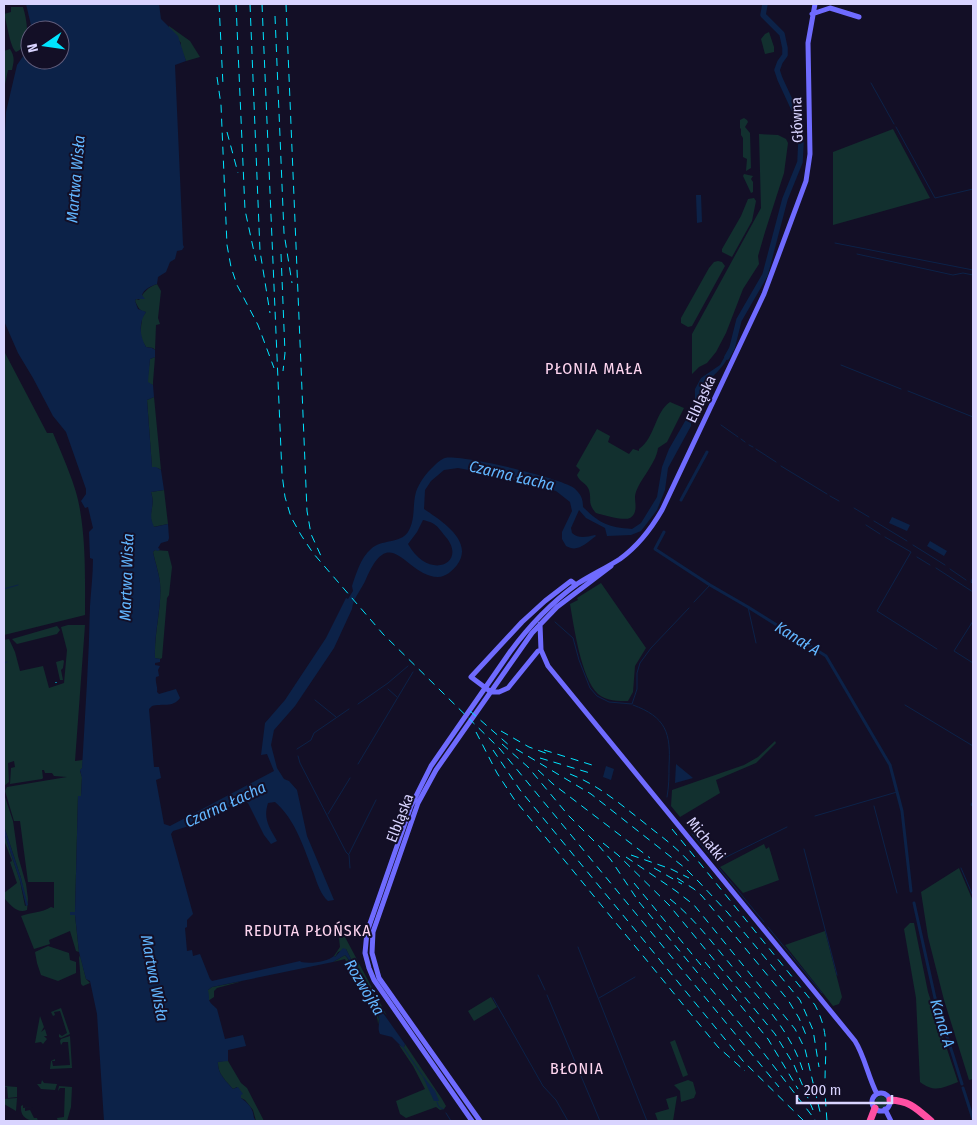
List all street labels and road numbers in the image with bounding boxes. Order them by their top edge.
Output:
street label: Główna [787,97,807,143]
street label: Elbląska [682,372,720,426]
street label: Elbląska [383,791,417,845]
street label: Michałki [683,813,729,865]

